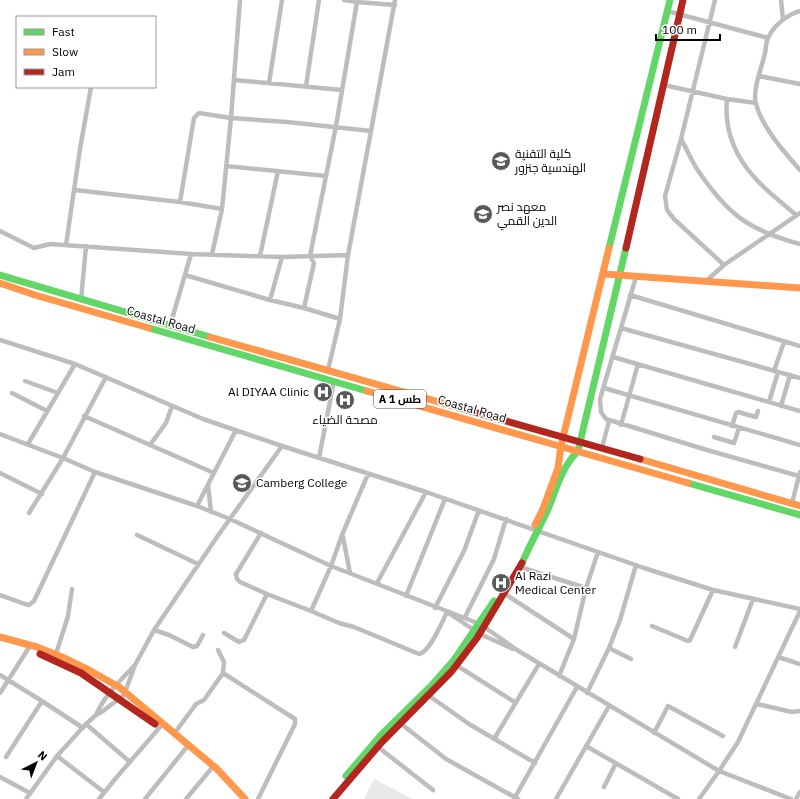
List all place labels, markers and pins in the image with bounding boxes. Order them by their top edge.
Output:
place label: كلية التقنية الهندسية جنزور [514,146,586,175]
school or university icon: كلية التقنية الهندسية جنزور [490,150,512,172]
place label: معهد نصر الدين القمي [496,199,557,231]
school or university icon: معهد نصر الدين القمي [472,203,494,225]
hospital icon: Al DIYAA Clinic [312,381,334,403]
place label: Al DIYAA Clinic [228,384,309,399]
hospital icon: مصحة الضياء [334,389,356,411]
place label: مصحة الضياء [312,412,378,427]
school or university icon: Camberg College [231,472,253,494]
place label: Camberg College [256,475,348,490]
place label: Al Razi Medical Center [515,568,596,597]
hospital icon: Al Razi Medical Center [490,572,512,594]

